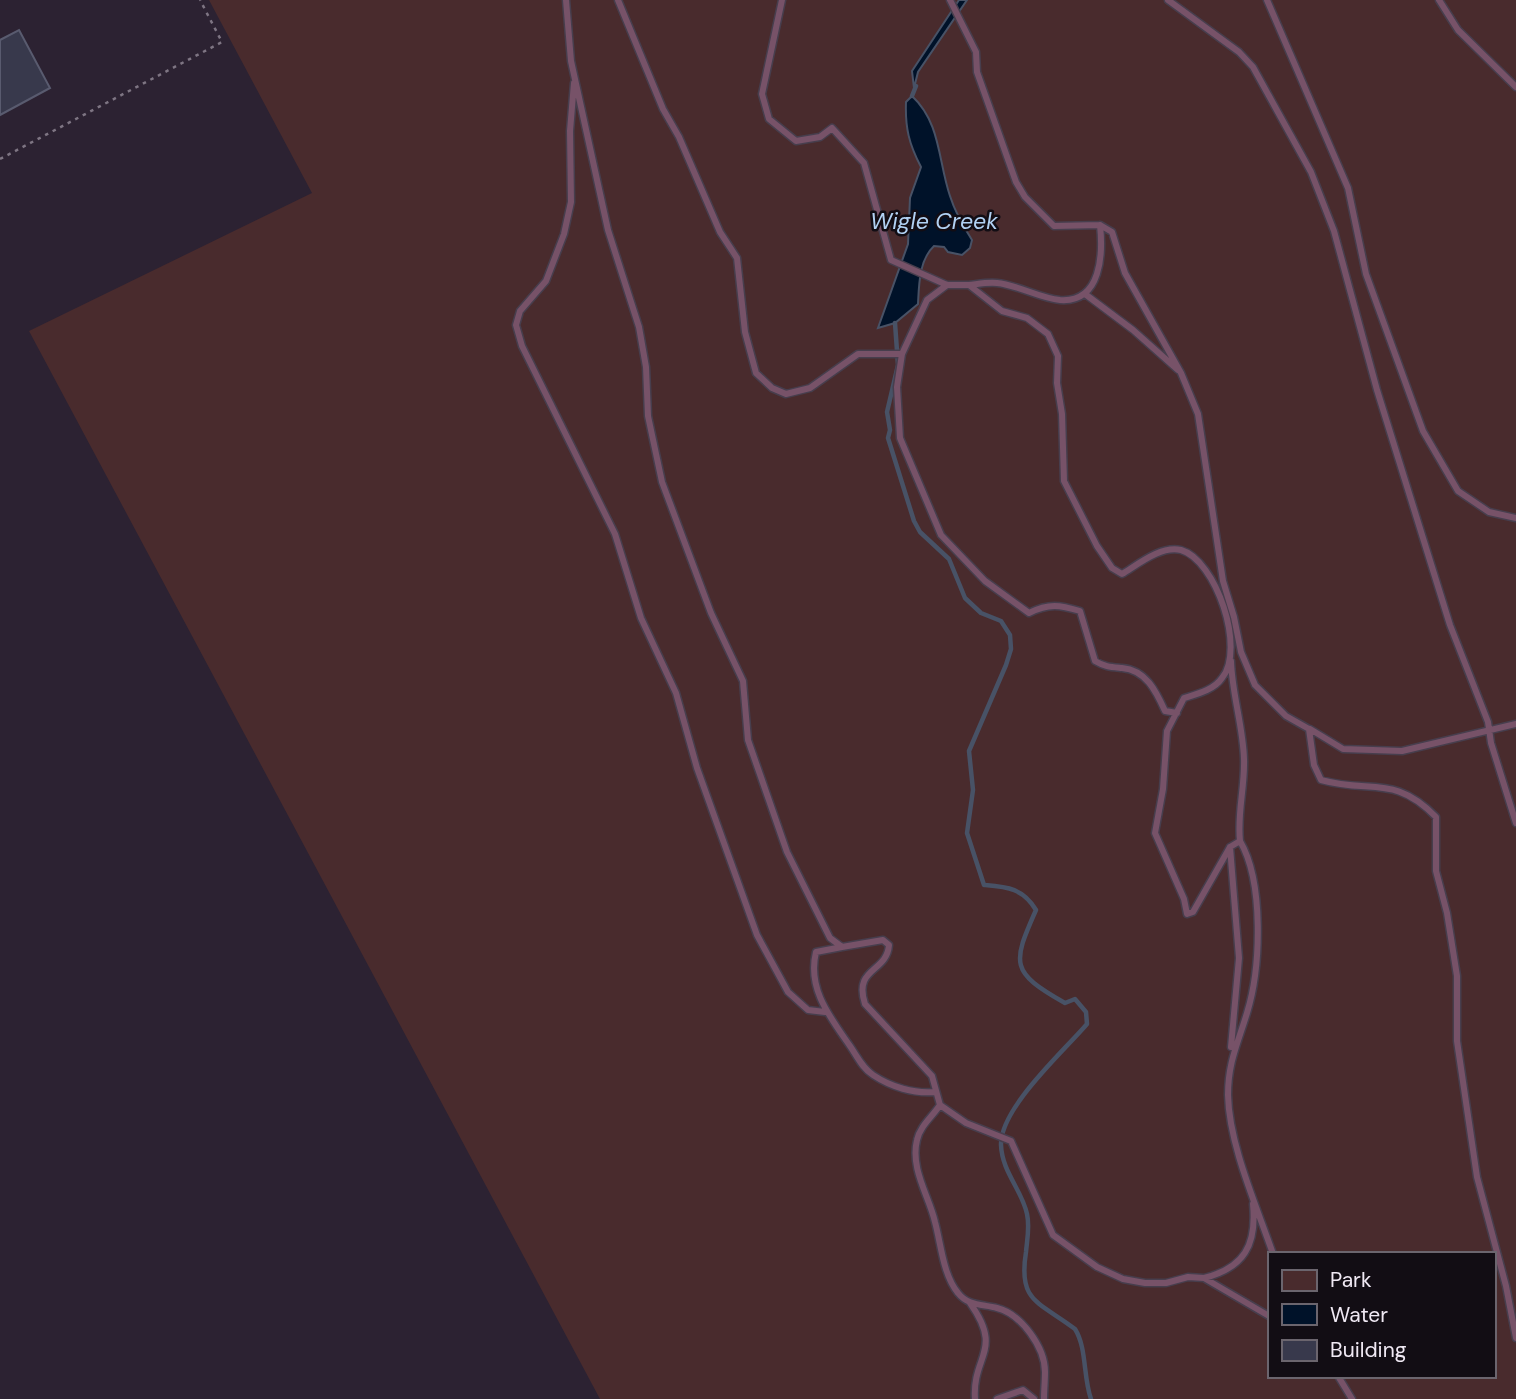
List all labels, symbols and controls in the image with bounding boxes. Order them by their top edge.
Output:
water label: Wigle Creek [870,206,998,236]
legend [1268,1252,1495,1378]
text: Park [1330,1266,1372,1294]
text: Water [1330,1301,1388,1329]
text: Building [1330,1336,1407,1364]

